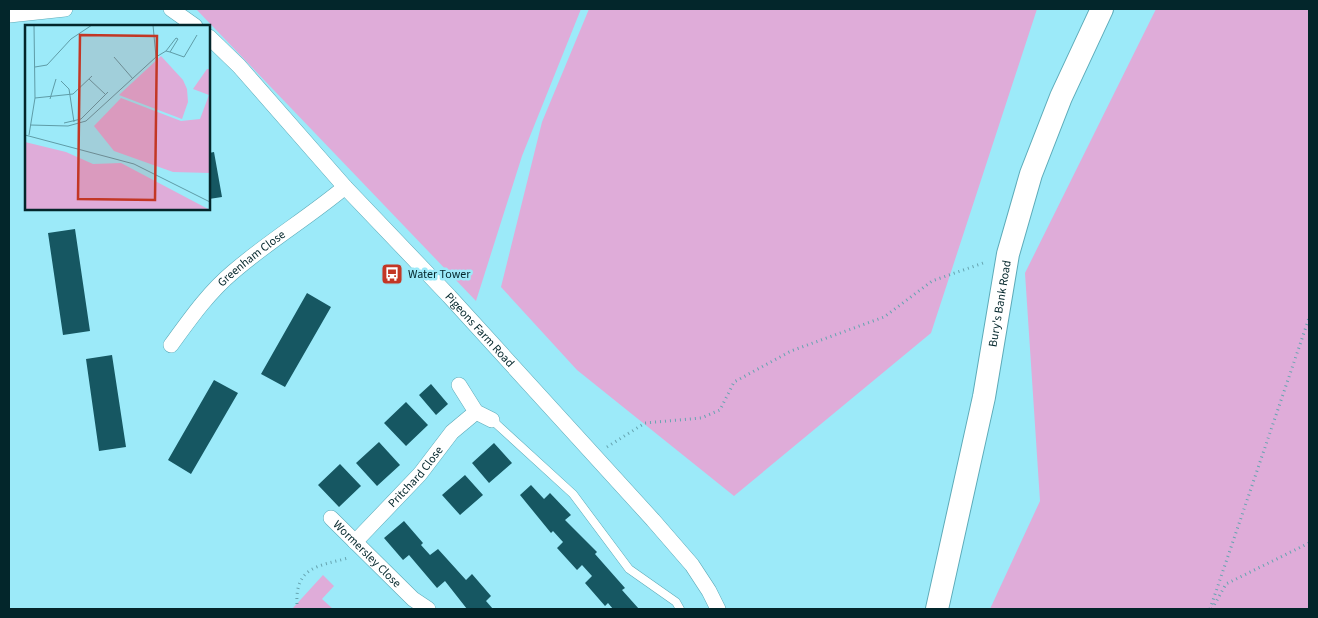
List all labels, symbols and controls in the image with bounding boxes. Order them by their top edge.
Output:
inset map [25,25,210,210]
street label: Greenham Close [214,226,289,290]
street label: Bury's Bank Road [984,259,1015,348]
bus stop icon: Water Tower [380,262,404,286]
place label: Water Tower [408,266,471,283]
street label: Pigeons Farm Road [441,289,518,371]
street label: Pritchard Close [384,442,447,511]
street label: Wormersley Close [329,516,405,591]

